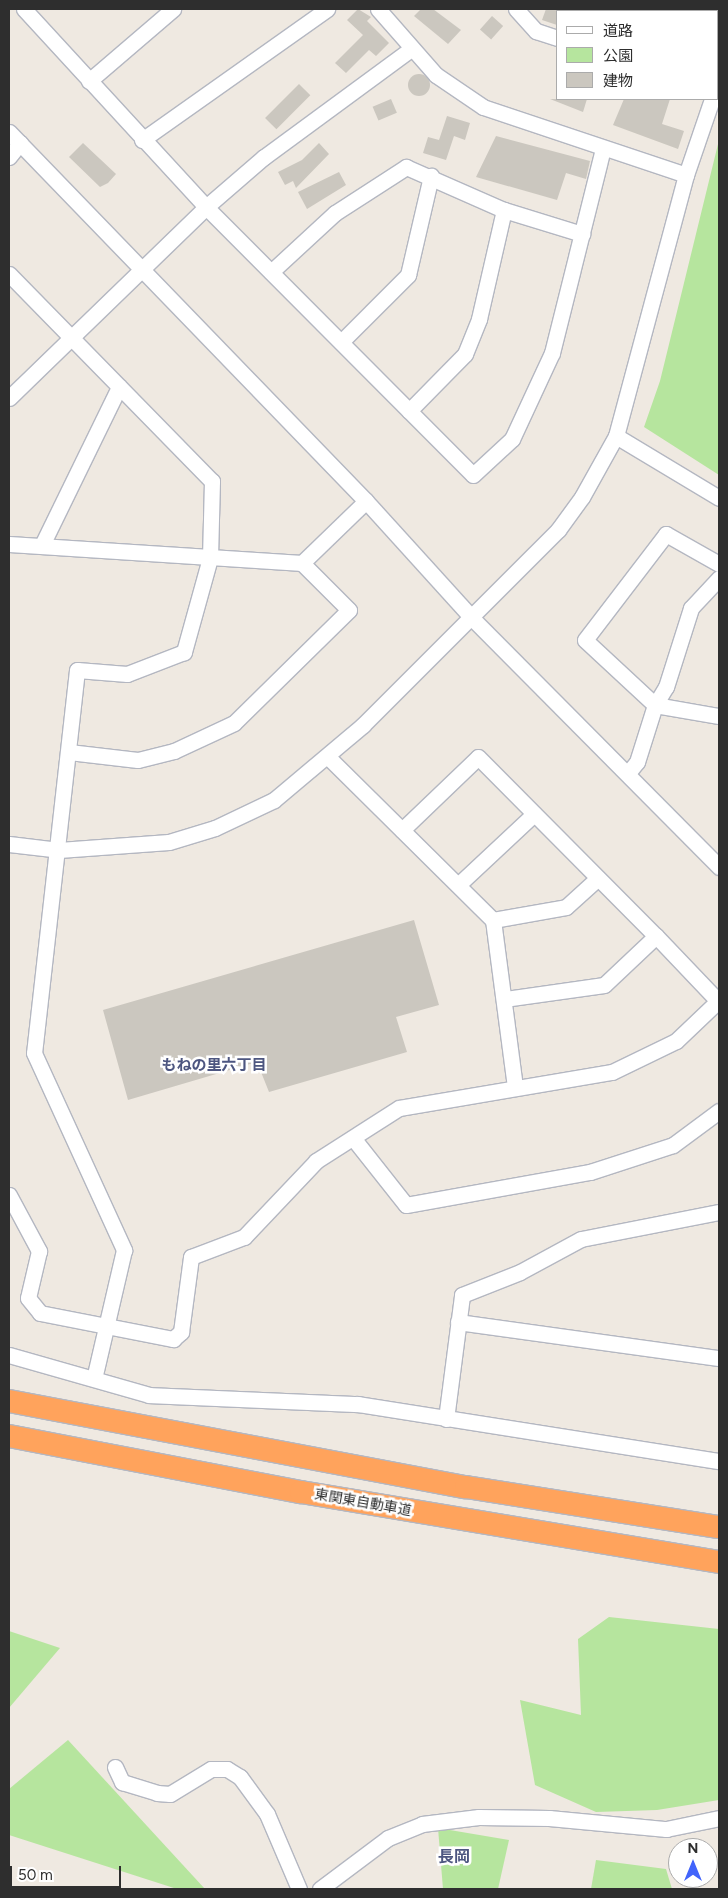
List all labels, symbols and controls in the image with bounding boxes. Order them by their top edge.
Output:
legend [556,10,718,100]
text: 道路 [603,22,633,40]
text: 公園 [603,47,633,65]
text: 建物 [603,72,633,90]
district label: もねの里六丁目 [162,1057,266,1075]
street label: 東関東自動車道 [313,1486,413,1520]
north arrow [668,1838,718,1888]
text: N [688,1840,698,1857]
district label: 長岡 [438,1847,470,1867]
scale bar [12,1856,124,1888]
text: 50 m [18,1866,53,1884]

